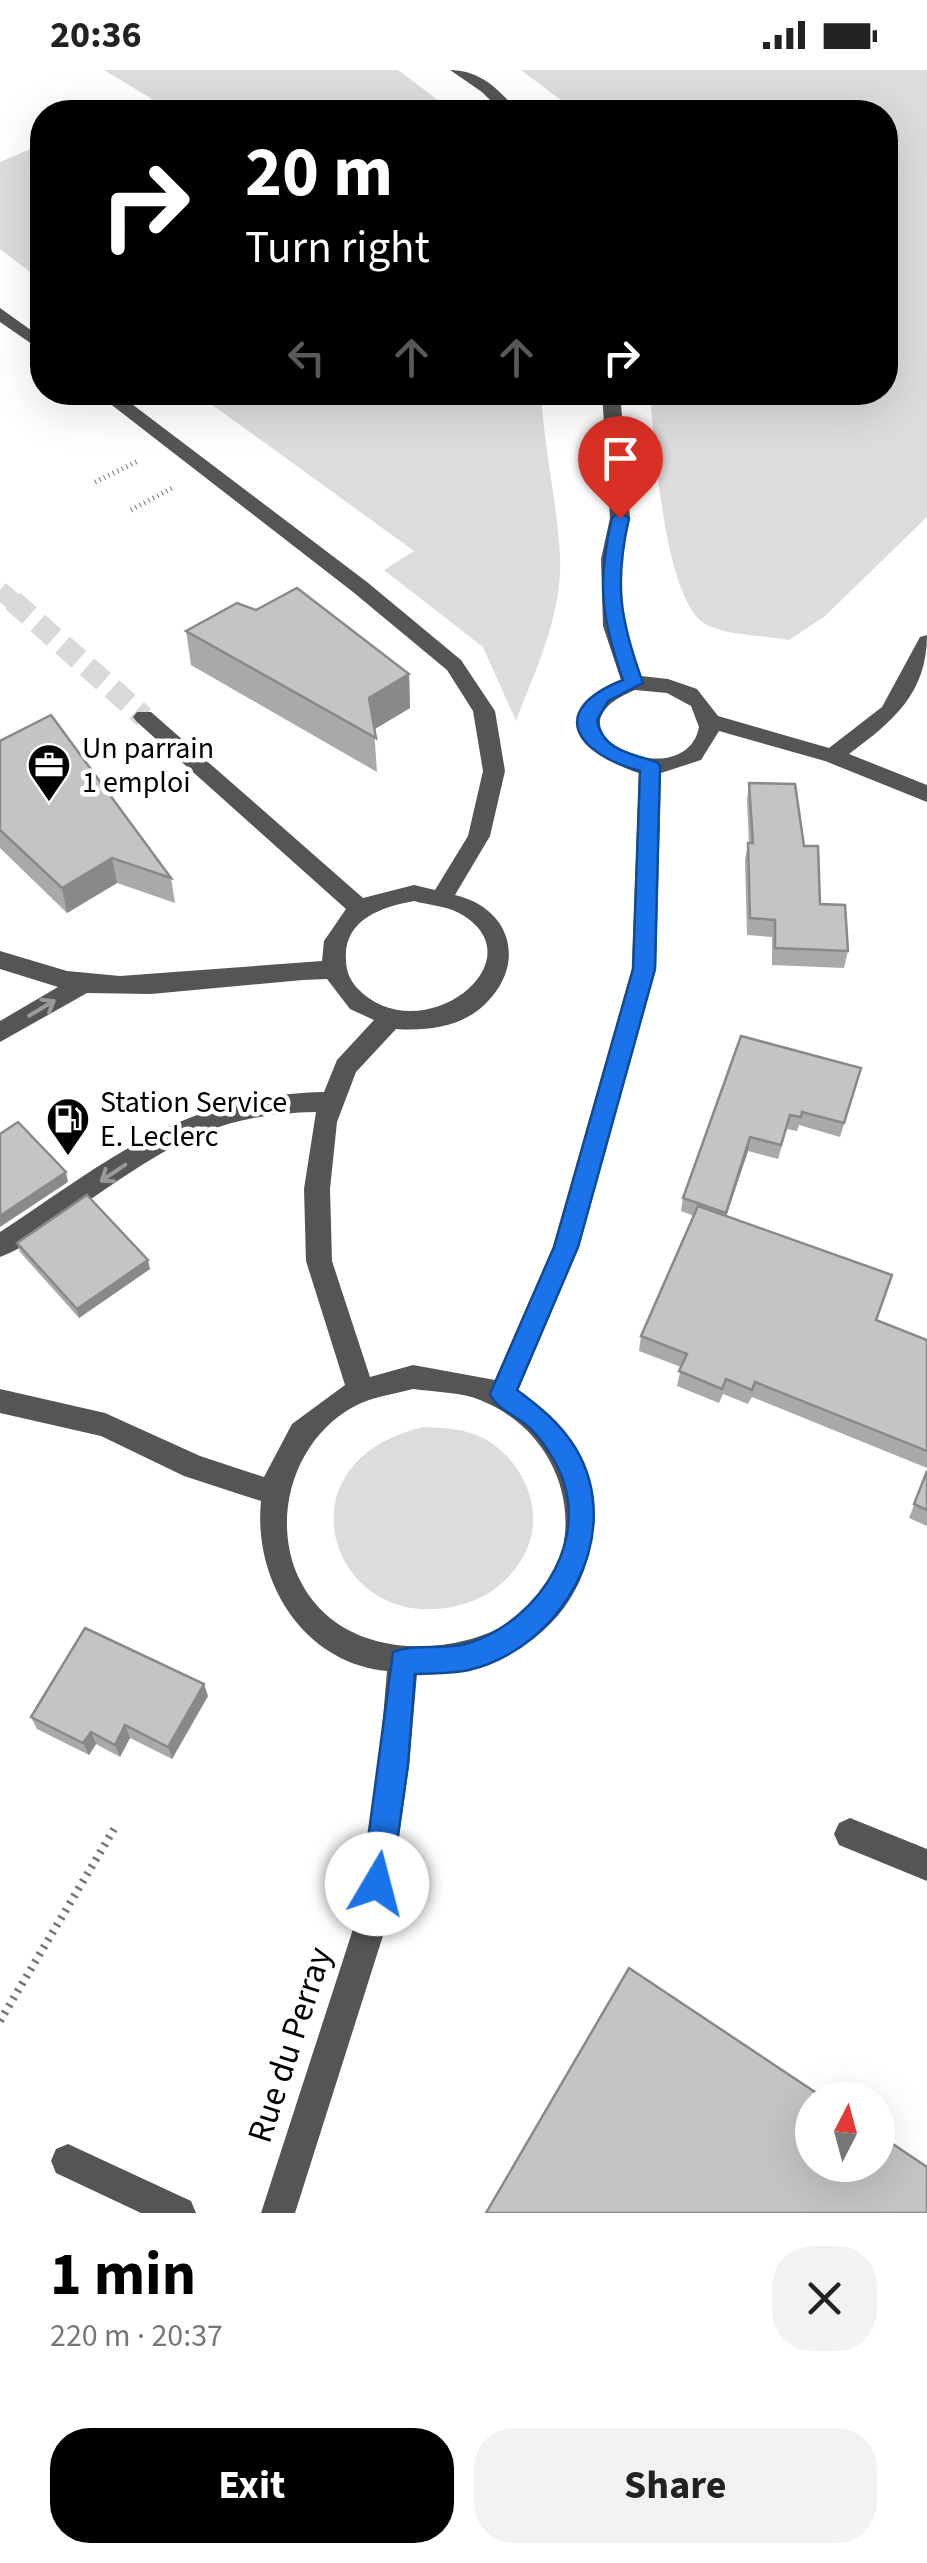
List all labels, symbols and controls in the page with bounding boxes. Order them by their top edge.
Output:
text: 20:36 [50,8,142,62]
text: 20 m [245,123,393,223]
icon: right [80,140,210,270]
text: Turn right [245,216,430,280]
icon: left [279,330,334,385]
icon: ahead [384,330,439,385]
icon: ahead [489,330,544,385]
icon: right [594,330,649,385]
pin [578,416,663,519]
icon: arrive [593,431,648,486]
place label: Un parrain 1 emploi [82,727,214,804]
office icon: Un parrain 1 emploi [26,742,72,803]
one-way arrow [27,998,56,1018]
place label: Station Service E. Leclerc [100,1081,287,1158]
fuel station icon: Station Service E. Leclerc [45,1096,91,1157]
one-way arrow [99,1163,127,1184]
position arrow [325,1832,429,1936]
street label: Rue du Perray [235,1941,345,2149]
north arrow [795,2082,895,2182]
map controls [795,2082,895,2182]
text: 1 min [50,2233,196,2318]
button: close [772,2246,877,2351]
text: 220 m · 20:37 [50,2313,223,2359]
button: Exit [50,2428,454,2543]
button: Share [474,2428,877,2543]

